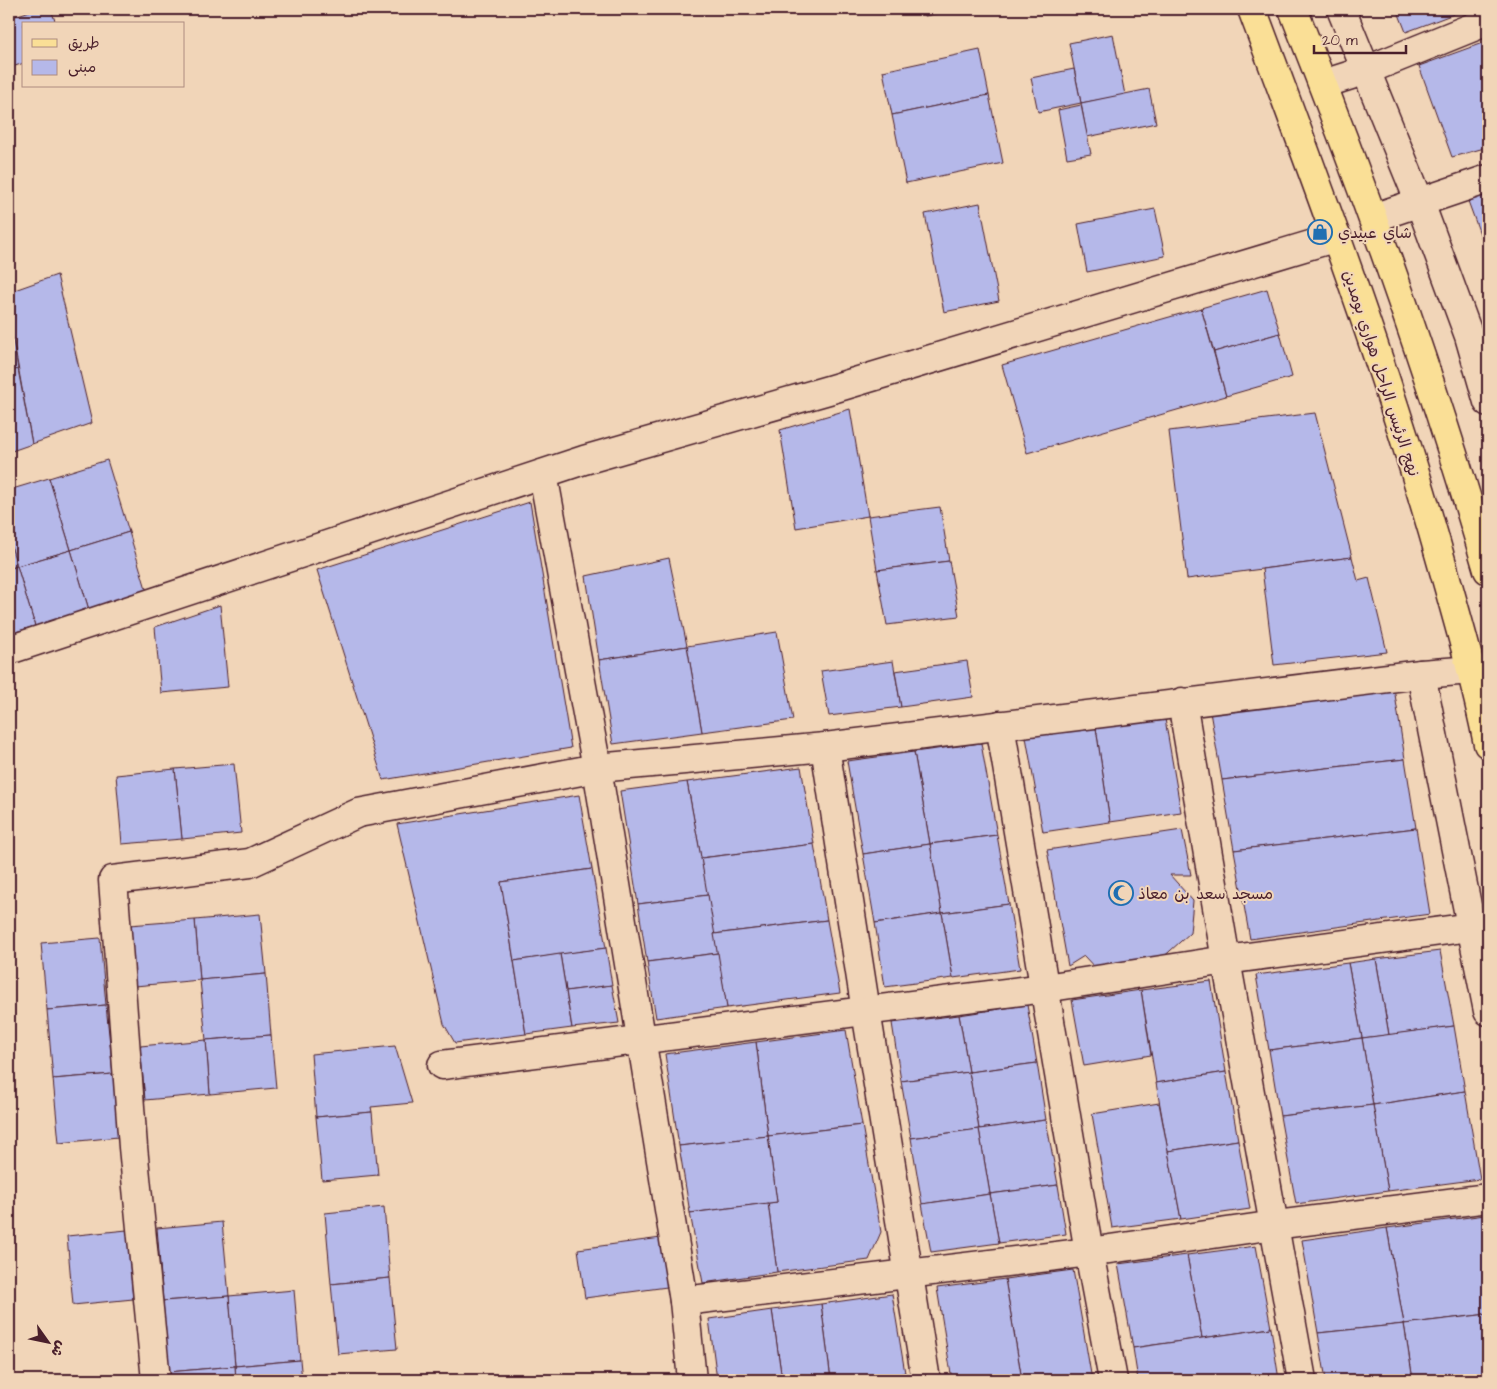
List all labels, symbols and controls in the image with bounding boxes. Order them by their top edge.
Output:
legend [22,22,185,88]
scale bar [1314,22,1407,54]
text: 20 m [1322,30,1358,51]
text: طريق [68,33,100,54]
text: مبنى [68,57,96,78]
shop icon: شاي عبيدي [1307,219,1333,245]
place label: شاي عبيدي [1338,222,1412,244]
street label: نهج الرئيس الراحل هواري بومدين [1337,267,1425,479]
mosque icon: مسجد سعد بن معاذ [1108,880,1134,906]
place label: مسجد سعد بن معاذ [1138,883,1273,905]
north arrow [22,1316,72,1366]
text: ش [45,1337,71,1360]

